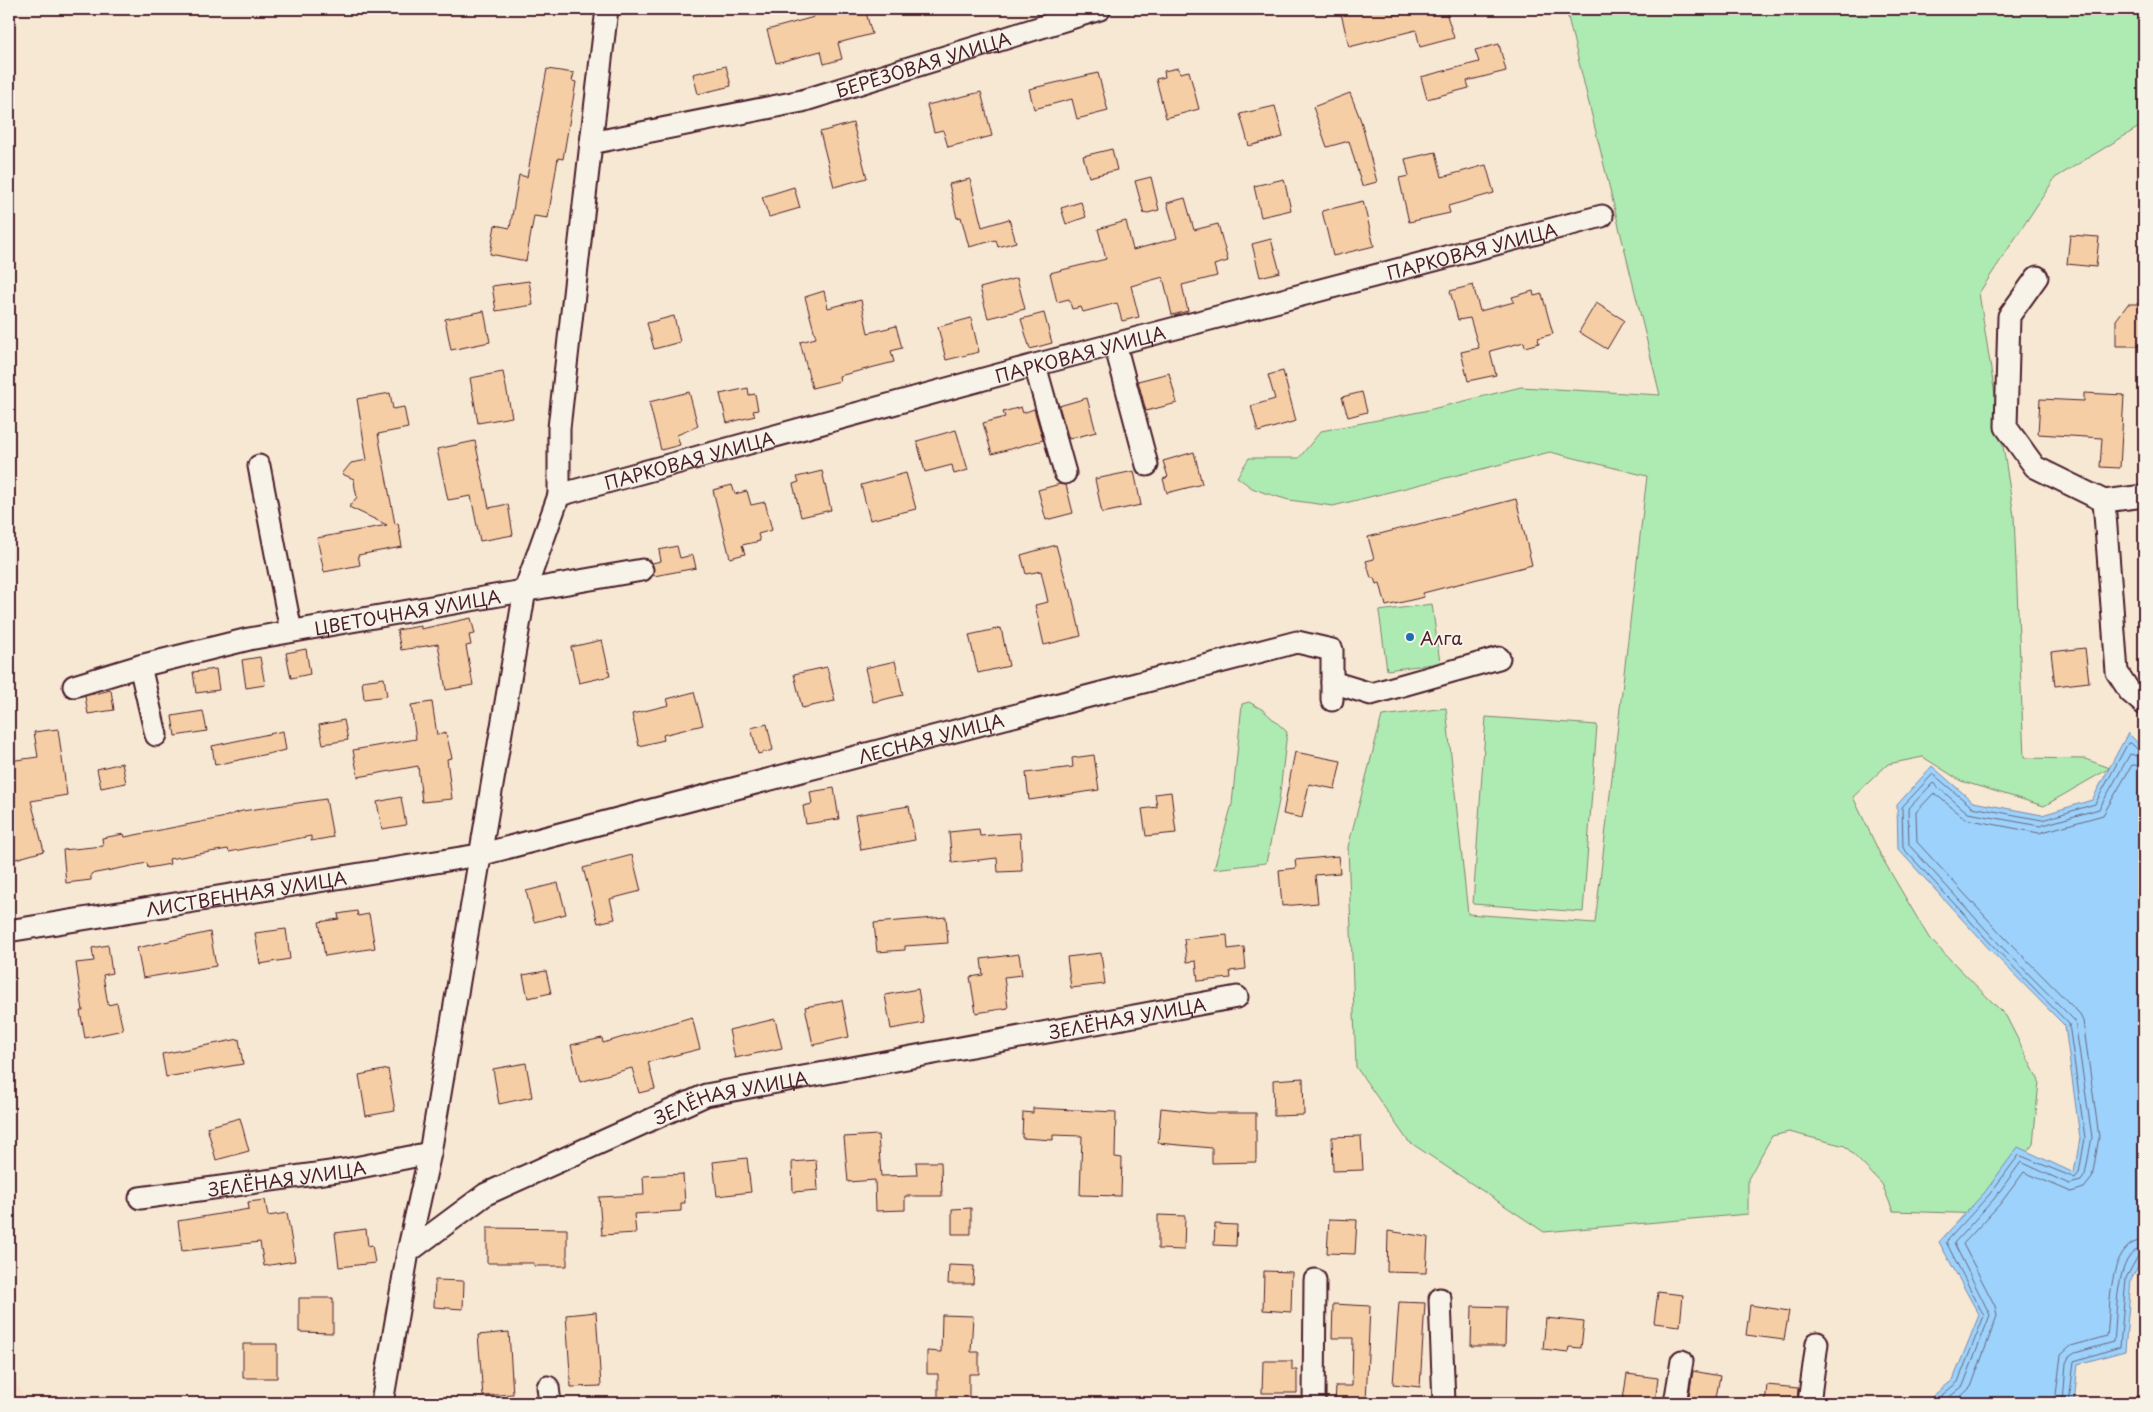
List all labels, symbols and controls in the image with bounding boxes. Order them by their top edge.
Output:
street label: БЕРЁЗОВАЯ УЛИЦА [832,24,1014,103]
street label: ПАРКОВАЯ УЛИЦА [1383,215,1560,286]
street label: ПАРКОВАЯ УЛИЦА [992,318,1168,389]
street label: ПАРКОВАЯ УЛИЦА [601,423,778,496]
street label: ЦВЕТОЧНАЯ УЛИЦА [312,582,503,641]
place label: Алга [1420,624,1463,651]
marker: Алга [1404,631,1416,643]
street label: ЛЕСНАЯ УЛИЦА [855,705,1007,769]
street label: ЛИСТВЕННАЯ УЛИЦА [144,863,349,922]
street label: ЗЕЛЁНАЯ УЛИЦА [1046,989,1208,1045]
street label: ЗЕЛЁНАЯ УЛИЦА [649,1063,810,1130]
street label: ЗЕЛЁНАЯ УЛИЦА [206,1153,368,1202]

